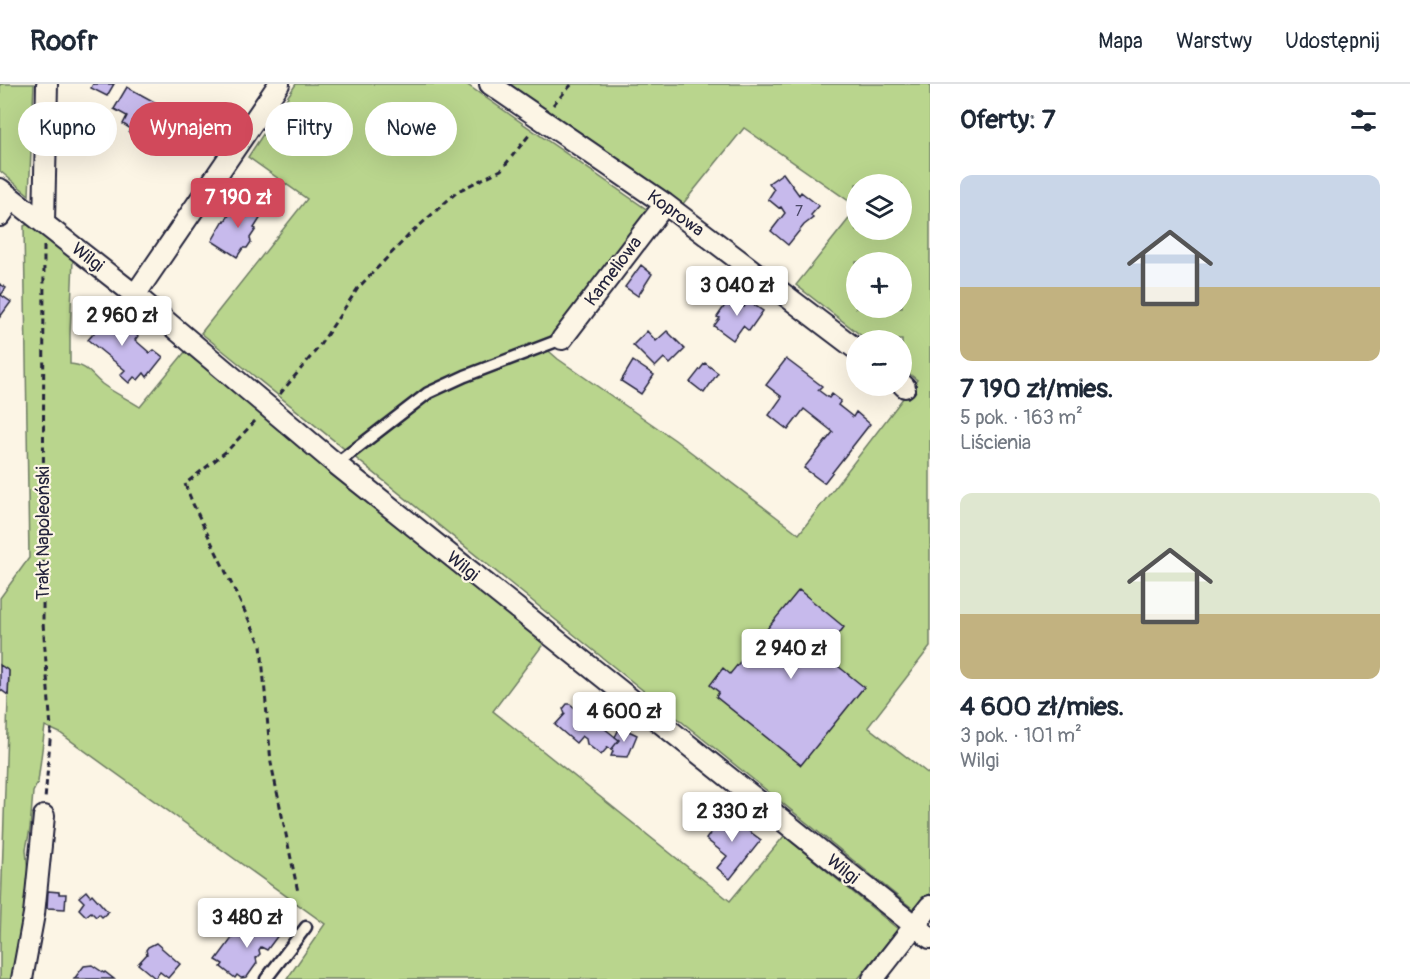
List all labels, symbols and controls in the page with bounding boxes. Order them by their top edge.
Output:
text: Roofr [30,24,98,59]
text: Mapa [1098,28,1143,55]
text: Warstwy [1176,28,1252,55]
text: Udostępnij [1285,28,1380,55]
chip: Kupno [18,102,117,156]
chip: Wynajem [129,102,253,156]
chip: Filtry [265,102,353,156]
chip: Nowe [365,102,457,156]
text: Oferty: 7 [960,104,1056,136]
icon: filters [1347,104,1380,137]
map controls [846,174,912,396]
button: layers [846,174,912,240]
pin: 7 190 zł [176,178,300,229]
text: 7 190 zł [205,185,271,210]
street label: Koprowa [643,185,709,242]
house number: 7 [795,202,803,221]
icon: home [1116,214,1224,322]
street label: Kameliowa [580,232,647,311]
street label: Wilgi [67,238,109,277]
button: + [846,252,912,318]
pin: 3 040 zł [675,266,799,317]
text: 3 040 zł [700,273,774,298]
pin: 2 960 zł [60,296,184,347]
text: 2 960 zł [87,303,157,328]
button: − [846,330,912,396]
text: 7 190 zł/mies. [960,373,1114,405]
text: 5 pok. · 163 m² [960,405,1083,430]
text: Liścienia [960,430,1031,455]
street label: Trakt Napoleoński [32,466,55,600]
icon: home [1116,532,1224,640]
street label: Wilgi [442,546,484,586]
pin: 2 940 zł [729,629,853,680]
text: 2 940 zł [756,636,826,661]
text: 4 600 zł/mies. [960,691,1124,723]
pin: 4 600 zł [562,692,686,743]
text: 4 600 zł [587,699,661,724]
text: 3 pok. · 101 m² [960,723,1082,748]
text: Wilgi [960,748,999,773]
pin: 2 330 zł [670,792,794,843]
text: 2 330 zł [696,799,768,824]
street label: Wilgi [822,849,864,889]
pin: 3 480 zł [185,898,309,949]
text: 3 480 zł [212,905,282,930]

